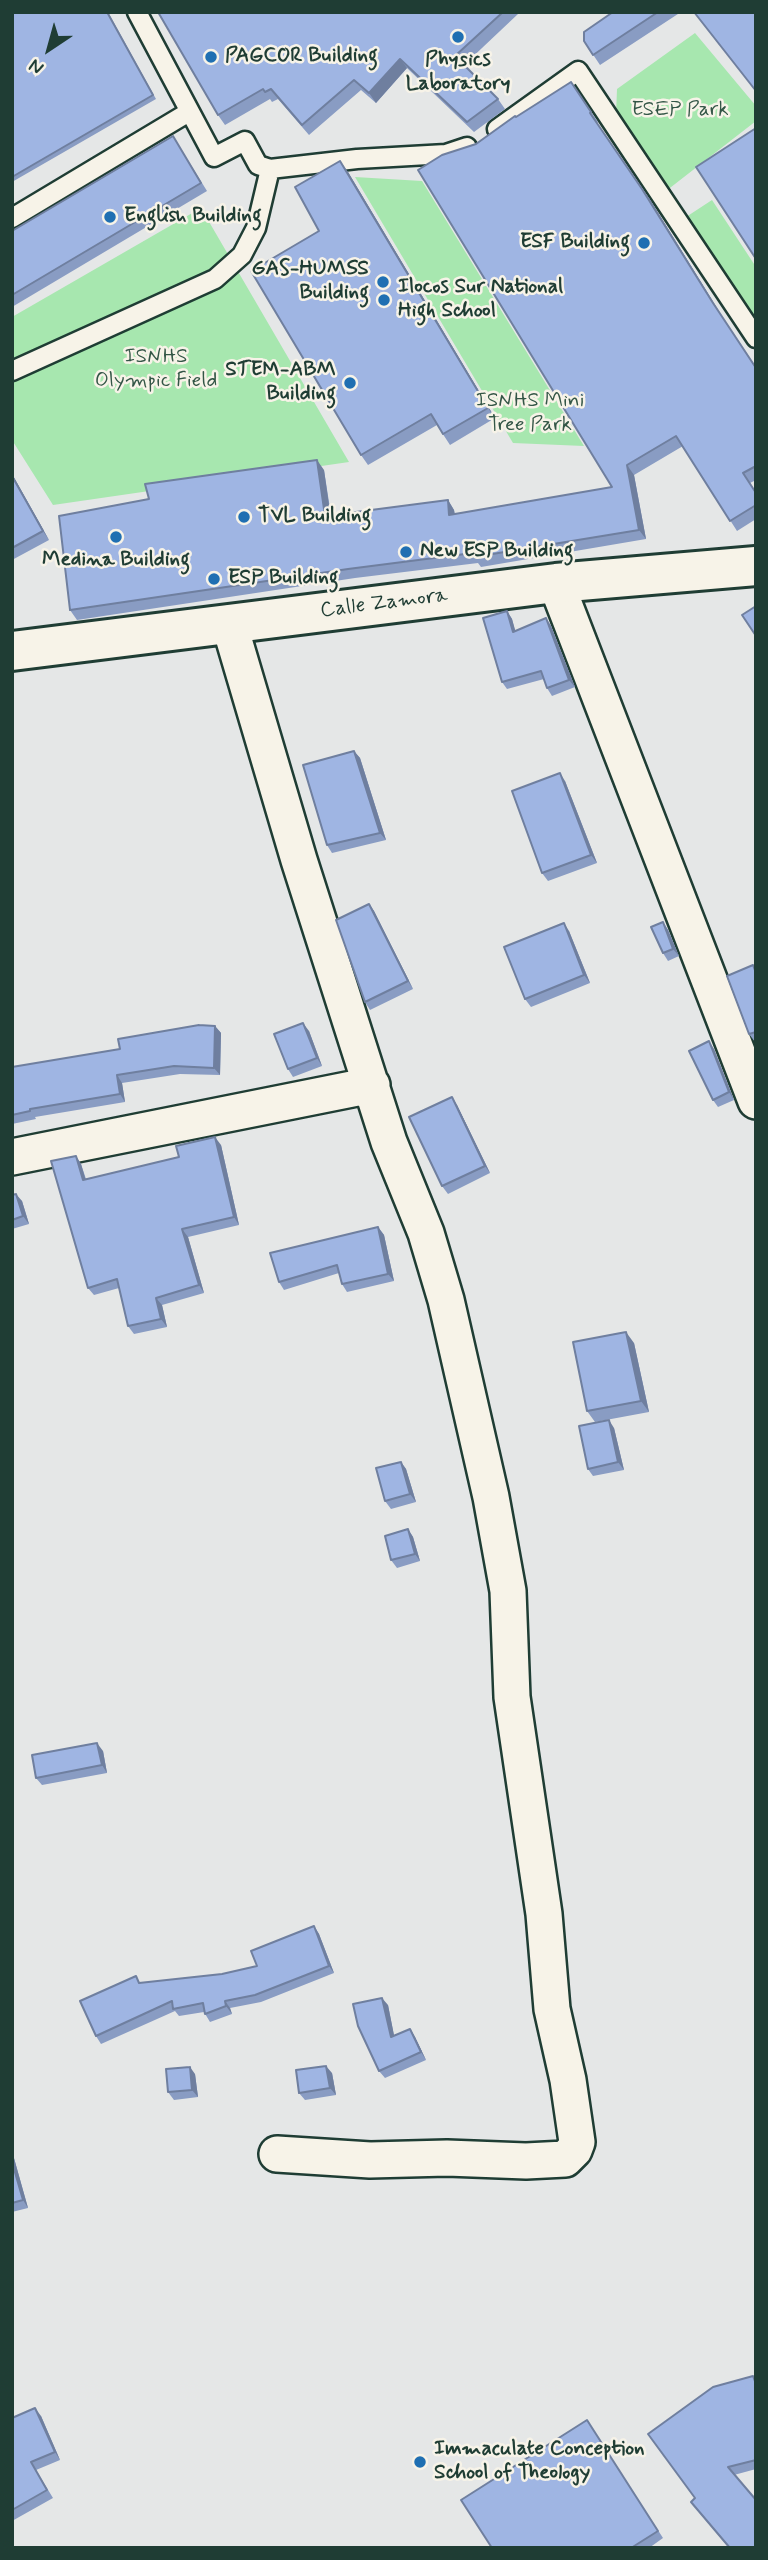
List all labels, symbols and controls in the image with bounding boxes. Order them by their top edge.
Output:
north arrow [14,14,84,84]
marker: Physics Laboratory [450,29,466,45]
place label: PAGCOR Building [225,44,378,70]
place label: Physics Laboratory [406,48,510,98]
marker: PAGCOR Building [203,49,219,65]
text: N [24,53,49,80]
park label: ESEP Park [631,98,729,124]
place label: English Building [124,204,262,230]
marker: English Building [102,209,118,225]
place label: ESF Building [520,230,630,256]
marker: ESF Building [636,235,652,251]
place label: GAS-HUMSS Building [252,257,369,307]
marker: GAS-HUMSS Building [375,274,391,290]
place label: Ilocos Sur National High School [398,275,563,325]
marker: Ilocos Sur National High School [376,292,392,308]
park label: ISNHS Olympic Field [95,345,217,395]
place label: STEM-ABM Building [225,358,336,408]
marker: STEM-ABM Building [342,375,358,391]
park label: ISNHS Mini Tree Park [476,389,584,439]
place label: TVL Building [258,504,371,530]
marker: TVL Building [236,509,252,525]
marker: Medina Building [108,529,124,545]
place label: New ESP Building [420,539,574,565]
marker: New ESP Building [398,544,414,560]
place label: Medina Building [42,548,190,574]
place label: ESP Building [228,566,339,592]
marker: ESP Building [206,571,222,587]
street label: Calle Zamora [319,584,449,624]
place label: Immaculate Conception School of Theology [434,2437,645,2487]
marker: Immaculate Conception School of Theology [412,2454,428,2470]

